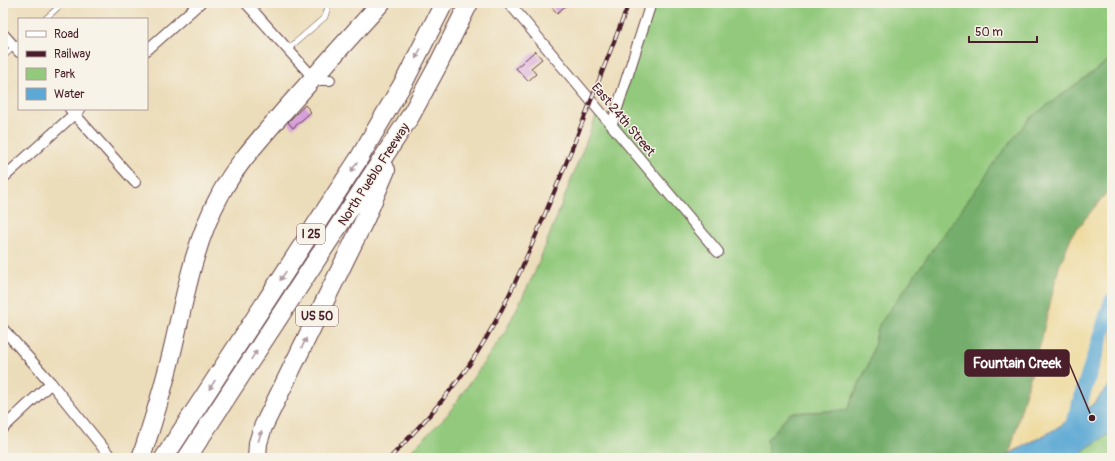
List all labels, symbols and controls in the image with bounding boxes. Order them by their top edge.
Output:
legend [18,18,148,110]
scale bar [969,18,1037,44]
text: 50 m [975,25,1003,40]
text: Road [54,27,79,42]
text: Railway [54,47,90,62]
one-way arrow [415,48,421,60]
text: Park [54,67,75,82]
street label: East 24th Street [588,80,659,160]
text: Water [54,87,85,102]
street label: North Pueblo Freeway [335,120,413,229]
one-way arrow [350,162,358,172]
road number: I 25 [297,224,325,244]
one-way arrow [279,271,287,281]
road number: US 50 [296,306,338,326]
one-way arrow [301,337,308,349]
one-way arrow [251,349,258,361]
callout: Fountain Creek [965,350,1069,376]
text: Fountain Creek [973,355,1061,372]
one-way arrow [208,380,216,390]
one-way arrow [257,430,263,442]

